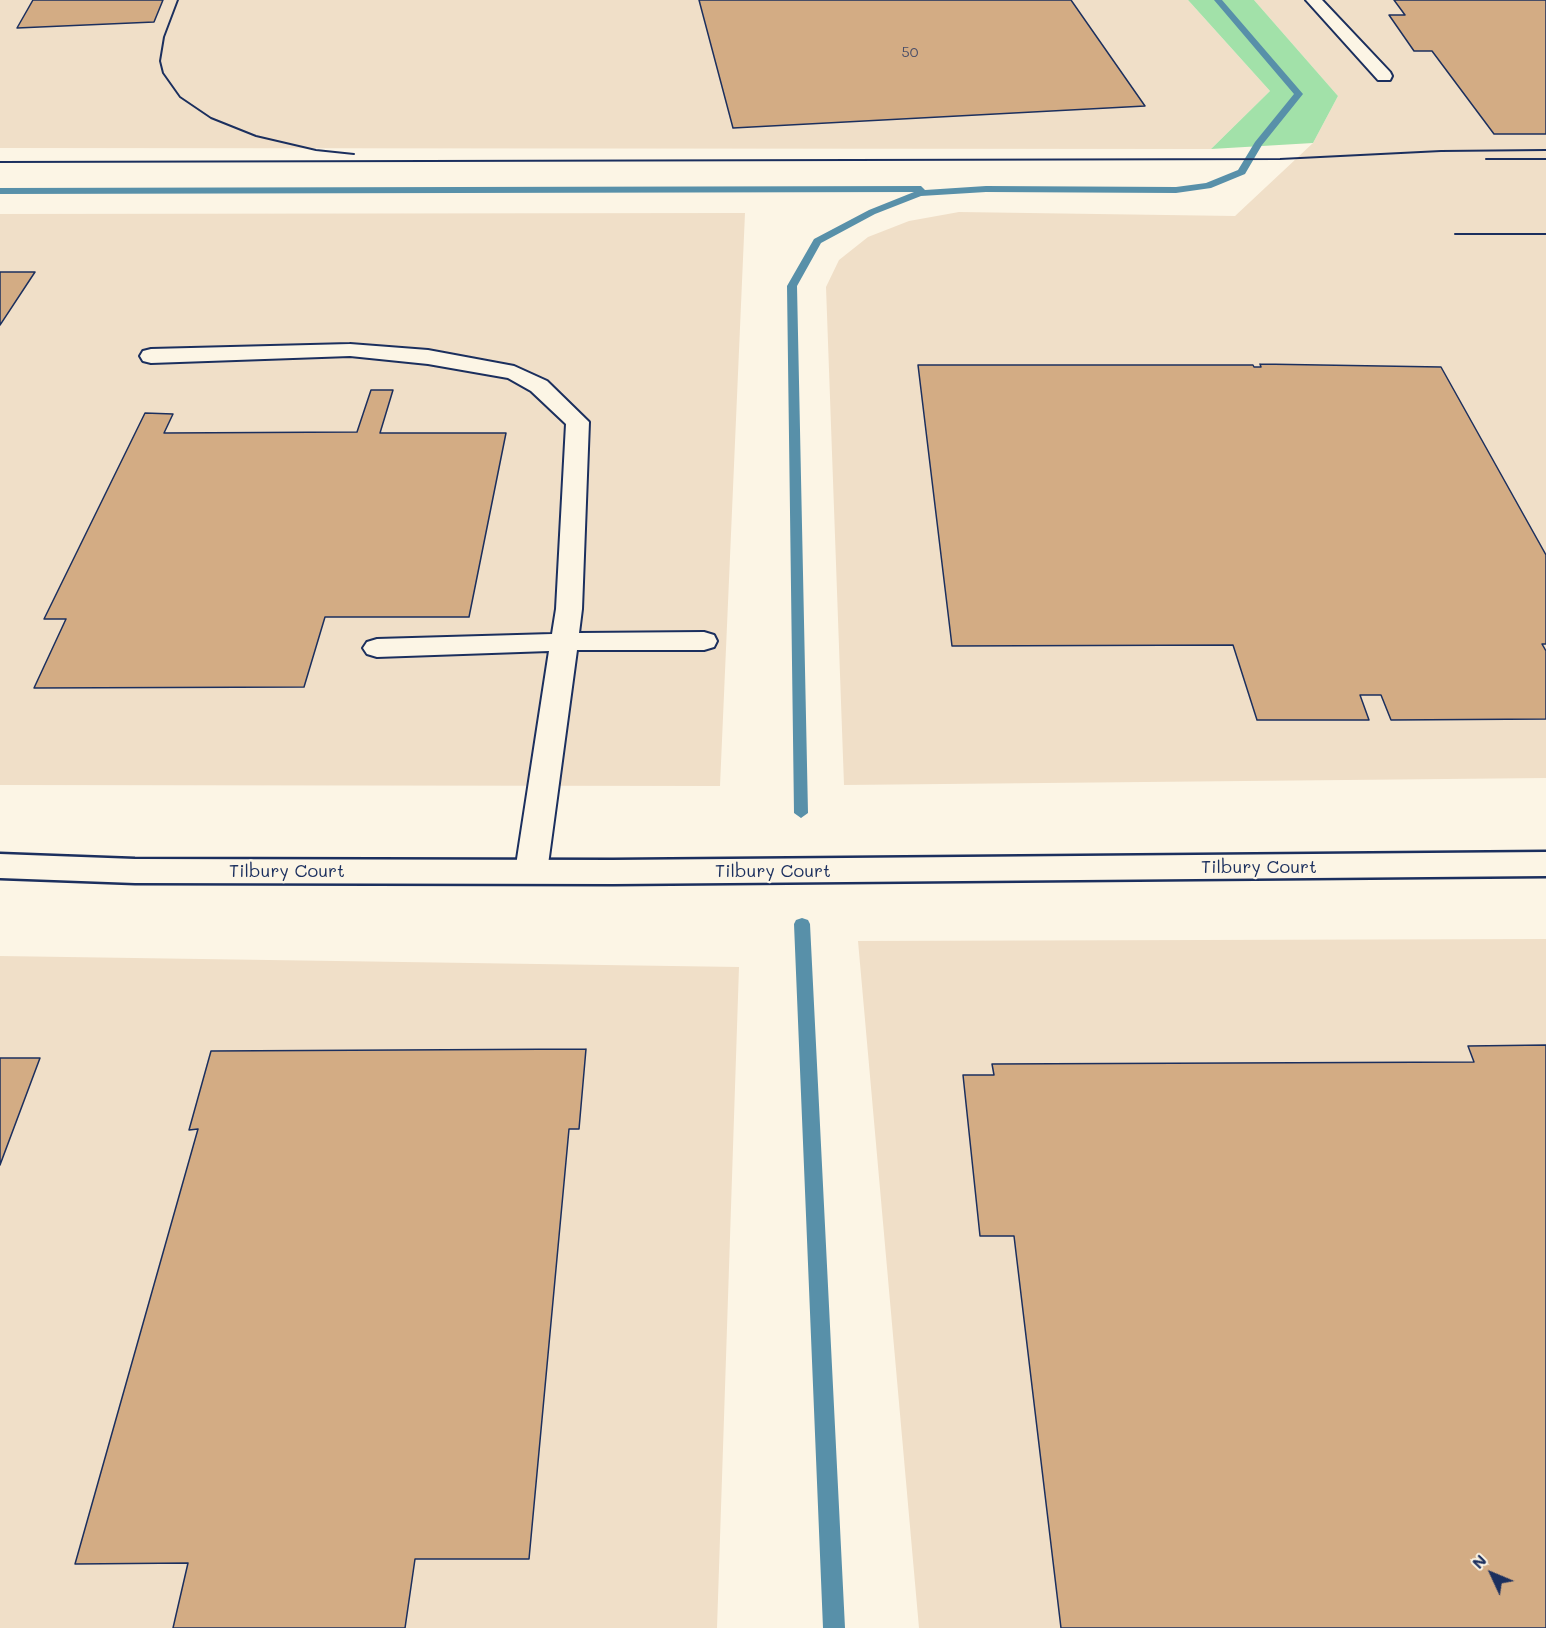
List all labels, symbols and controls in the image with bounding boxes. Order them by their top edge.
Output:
house number: 50 [902,45,918,61]
street label: Tilbury Court [1201,856,1317,878]
street label: Tilbury Court [229,860,345,882]
street label: Tilbury Court [715,860,831,882]
north arrow [1462,1544,1522,1604]
text: N [1467,1549,1490,1573]

